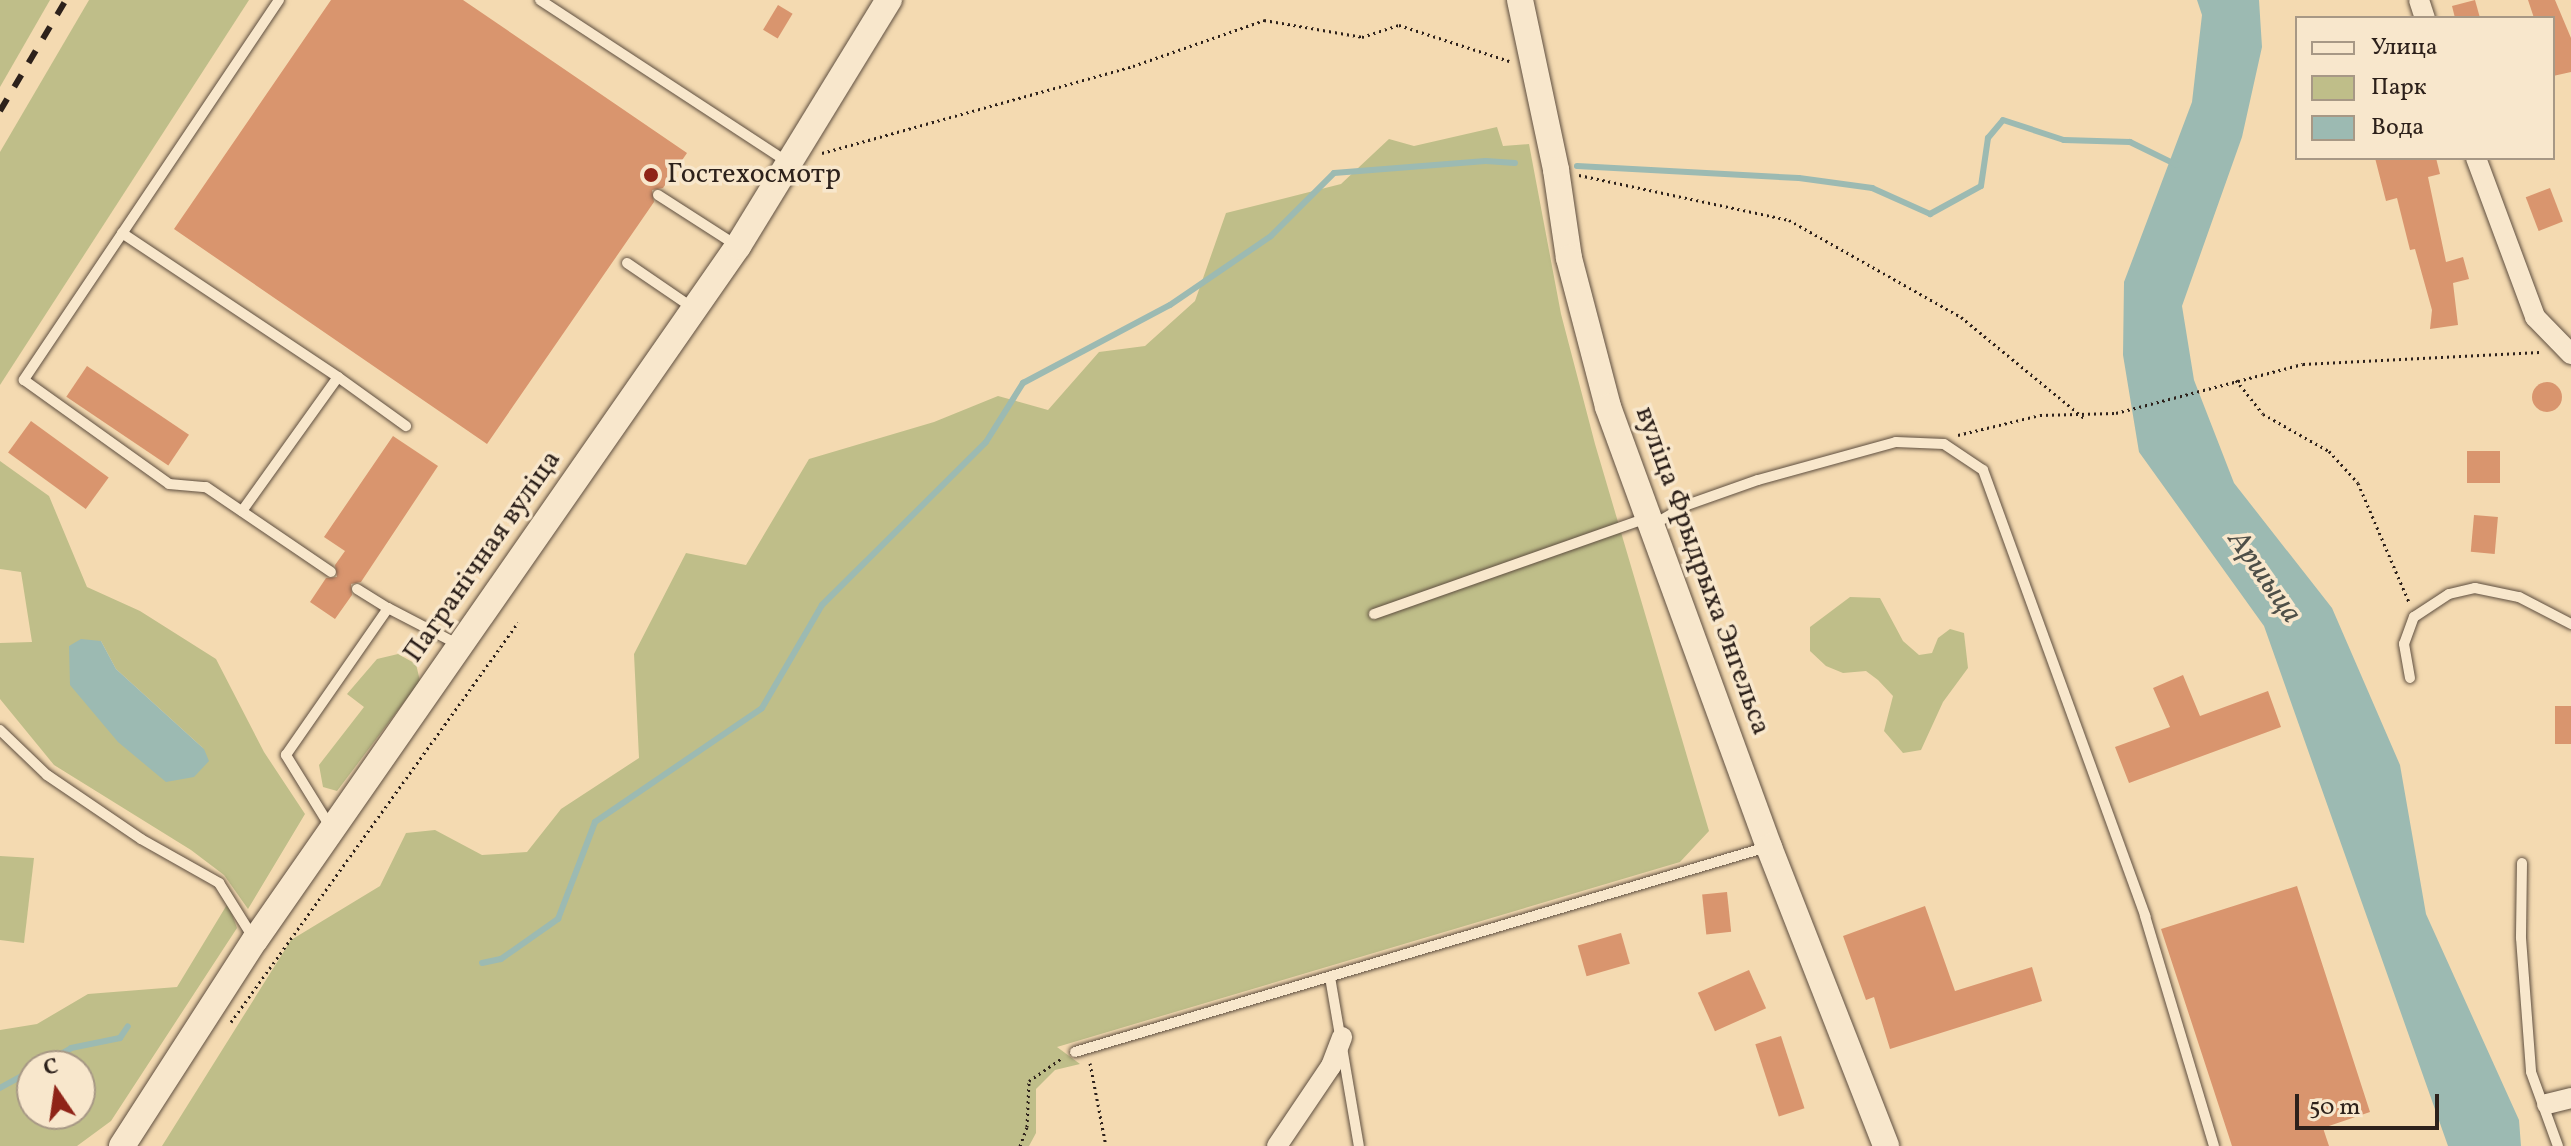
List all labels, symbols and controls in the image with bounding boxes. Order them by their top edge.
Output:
legend [2295,16,2555,160]
text: Улица [2371,31,2438,65]
text: Парк [2371,71,2427,105]
text: Вода [2371,111,2424,145]
place label: Гостехосмотр [667,158,841,192]
marker: Гостехосмотр [642,166,660,184]
street label: вуліца Фрыдрыха Энгельса [1627,402,1777,740]
street label: Пагранічная вуліца [397,444,569,670]
water label: Аршыца [2219,524,2309,630]
north arrow [16,1050,96,1130]
text: С [41,1051,61,1085]
scale bar [2299,1078,2443,1128]
text: 50 m [2309,1091,2361,1125]

